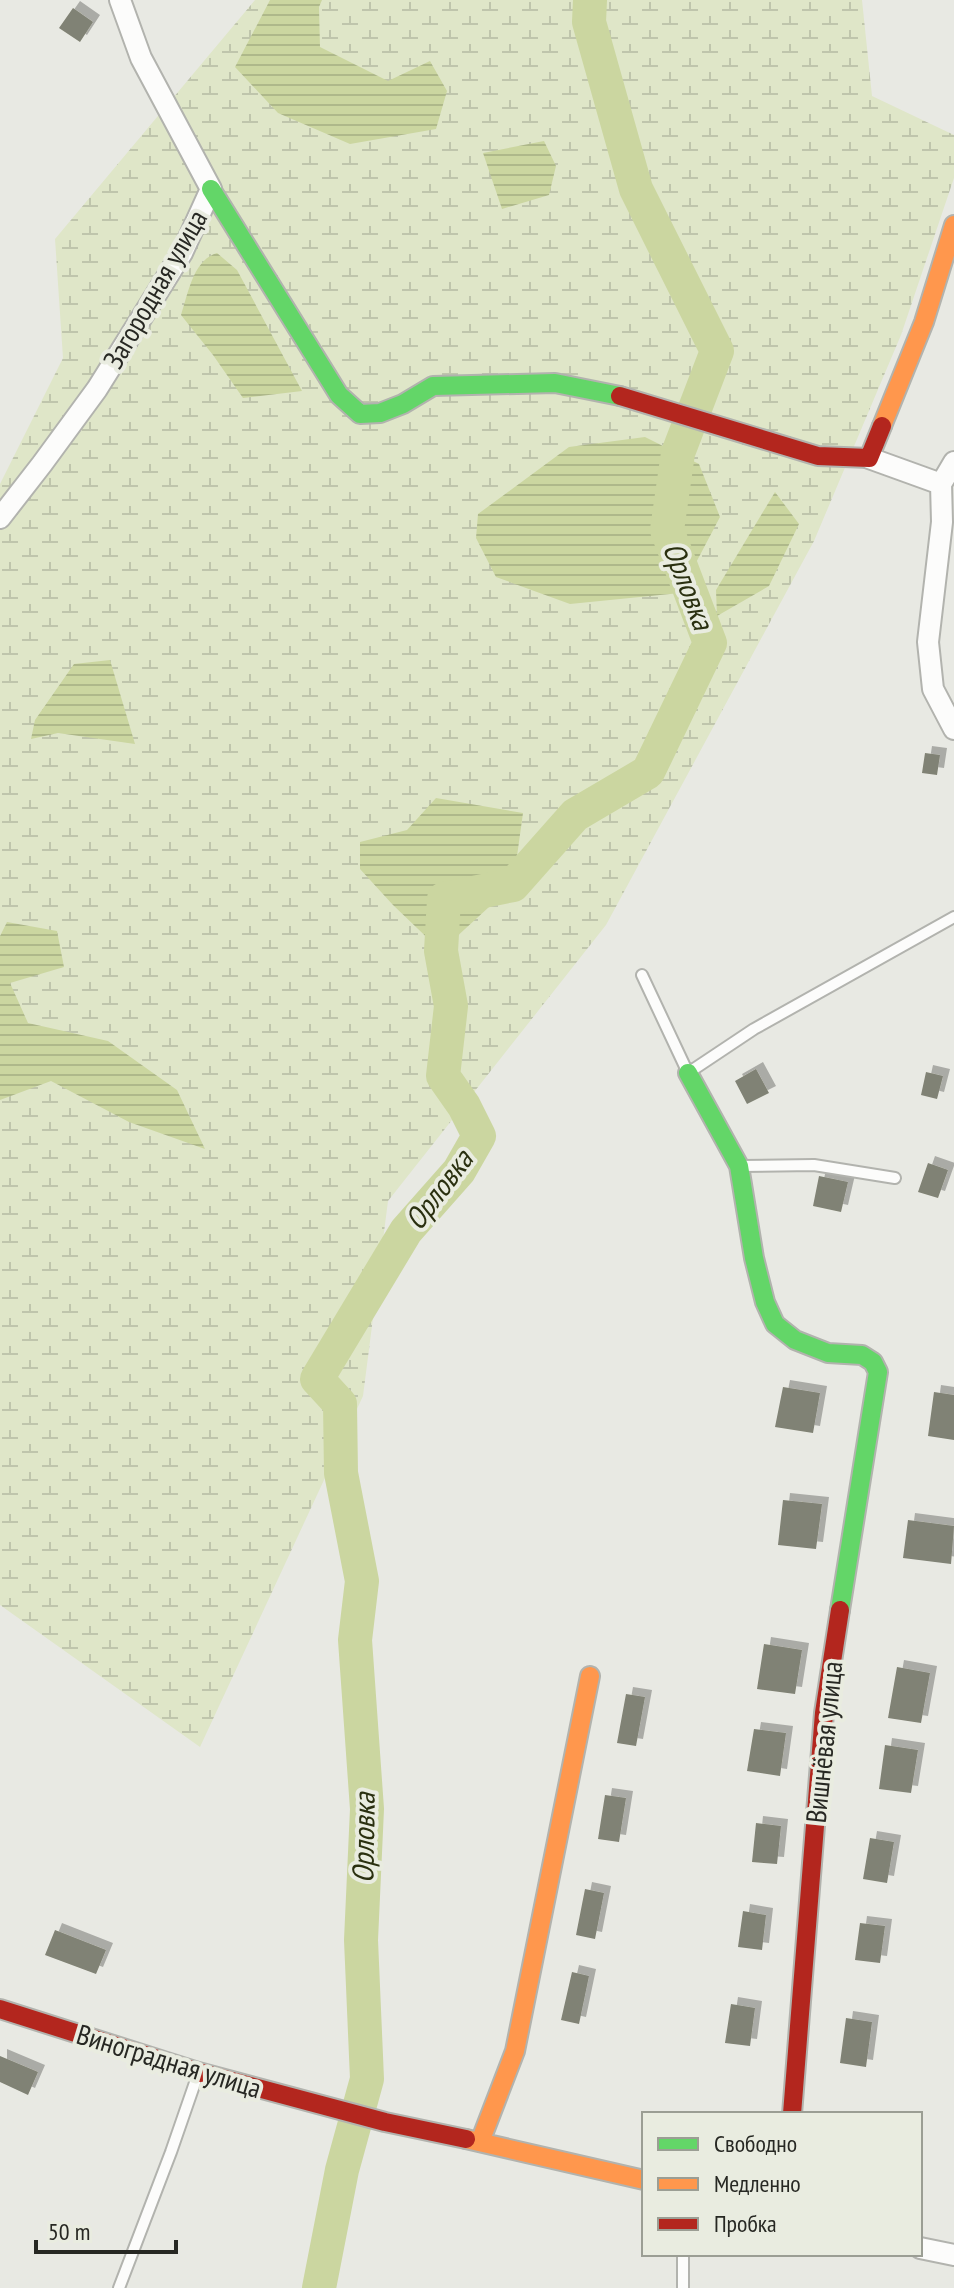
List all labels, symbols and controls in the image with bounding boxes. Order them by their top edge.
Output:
street label: Загородная улица [94,203,215,375]
water label: Орловка [655,536,725,637]
water label: Орловка [395,1140,482,1237]
street label: Вишнёвая улица [797,1659,850,1825]
water label: Орловка [342,1790,383,1884]
street label: Виноградная улица [72,2015,266,2106]
legend [642,2112,922,2256]
text: Свободно [714,2128,797,2159]
text: Медленно [714,2168,801,2199]
scale bar [36,2204,176,2254]
text: Пробка [714,2208,777,2239]
text: 50 m [48,2216,90,2247]

